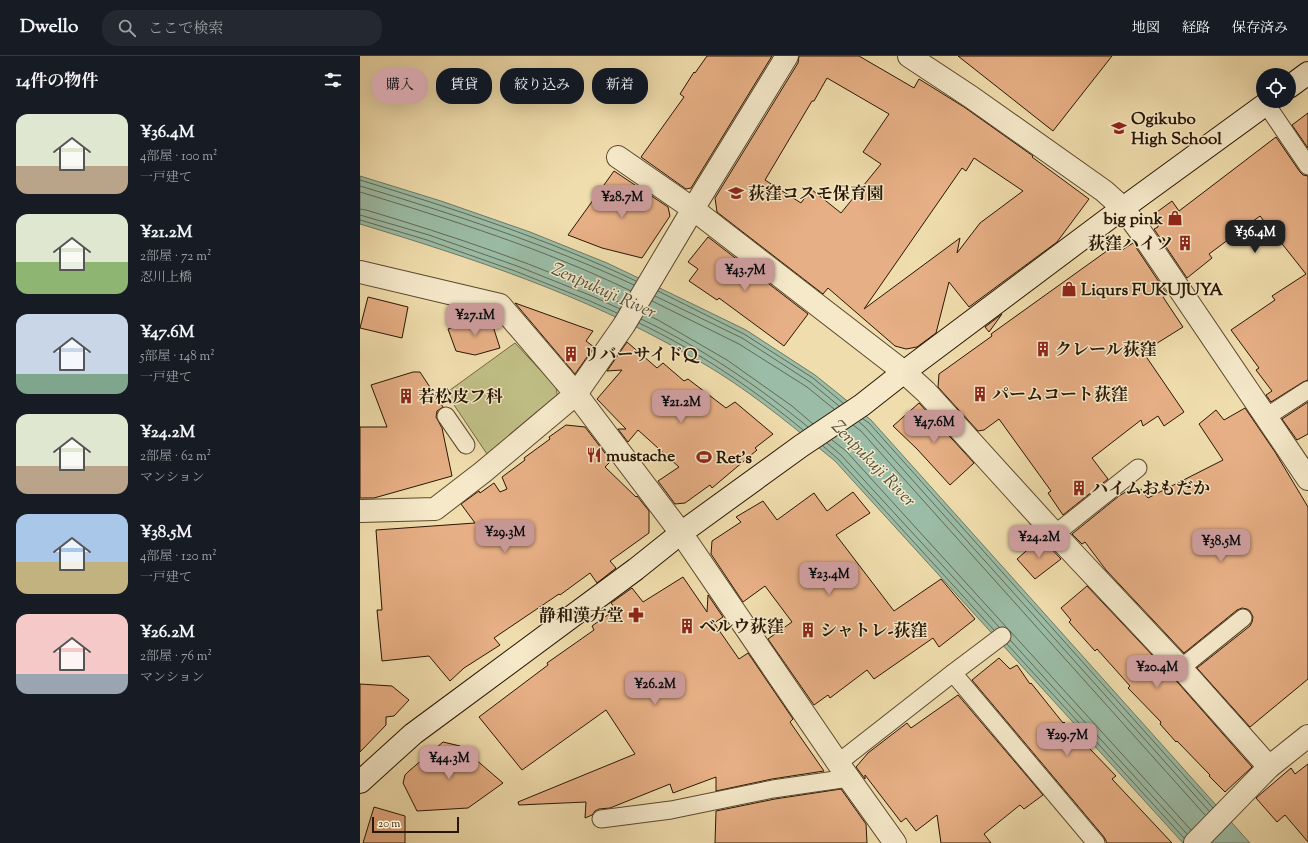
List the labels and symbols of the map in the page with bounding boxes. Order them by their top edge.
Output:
place label: Ogikubo High School [1131,108,1222,152]
school or university icon: Ogikubo High School [1110,119,1128,137]
place label: 荻窪コスモ保育園 [748,183,884,207]
school or university icon: 荻窪コスモ保育園 [727,184,745,202]
pin: ¥28.7M [589,185,655,219]
place label: big pink [1102,208,1164,232]
shop icon: big pink [1166,209,1184,227]
pin: ¥36.4M [1222,220,1288,254]
place label: 荻窪ハイツ [1088,233,1173,257]
building icon: 荻窪ハイツ [1176,234,1194,252]
water label: Zenpukuji River [547,257,660,327]
pin: ¥43.7M [712,258,778,292]
place label: Liqurs FUKUJUYA [1081,279,1223,303]
shop icon: Liqurs FUKUJUYA [1060,280,1078,298]
pin: ¥27.1M [442,303,508,337]
place label: クレール荻窪 [1055,339,1157,363]
building icon: クレール荻窪 [1034,340,1052,358]
place label: リバーサイドQ [583,344,700,368]
building icon: リバーサイドQ [562,345,580,363]
place label: パームコート荻窪 [992,384,1128,408]
building icon: パームコート荻窪 [971,385,989,403]
place label: 若松皮フ科 [418,386,503,410]
building icon: 若松皮フ科 [397,387,415,405]
pin: ¥21.2M [648,390,714,424]
pin: ¥47.6M [901,410,967,444]
water label: Zenpukuji River [824,415,921,514]
place label: mustache [606,445,675,469]
restaurant icon: mustache [585,446,603,464]
place label: Ret's [716,447,752,471]
sports icon: Ret's [695,448,713,466]
place label: ハイムおもだか [1091,478,1210,502]
building icon: ハイムおもだか [1070,479,1088,497]
pin: ¥29.3M [472,520,538,554]
pin: ¥24.2M [1006,525,1072,559]
pin: ¥38.5M [1188,529,1254,563]
pin: ¥23.4M [796,562,862,596]
place label: 静和漢方堂 [539,605,624,629]
pharmacy icon: 静和漢方堂 [627,606,645,624]
place label: ベルウ荻窪 [699,616,784,640]
building icon: ベルウ荻窪 [678,617,696,635]
place label: シャトレ-荻窪 [820,620,927,644]
building icon: シャトレ-荻窪 [799,621,817,639]
pin: ¥20.4M [1124,655,1190,689]
pin: ¥26.2M [622,672,688,706]
pin: ¥29.7M [1034,723,1100,757]
pin: ¥44.3M [416,746,482,780]
scale bar [372,815,459,834]

